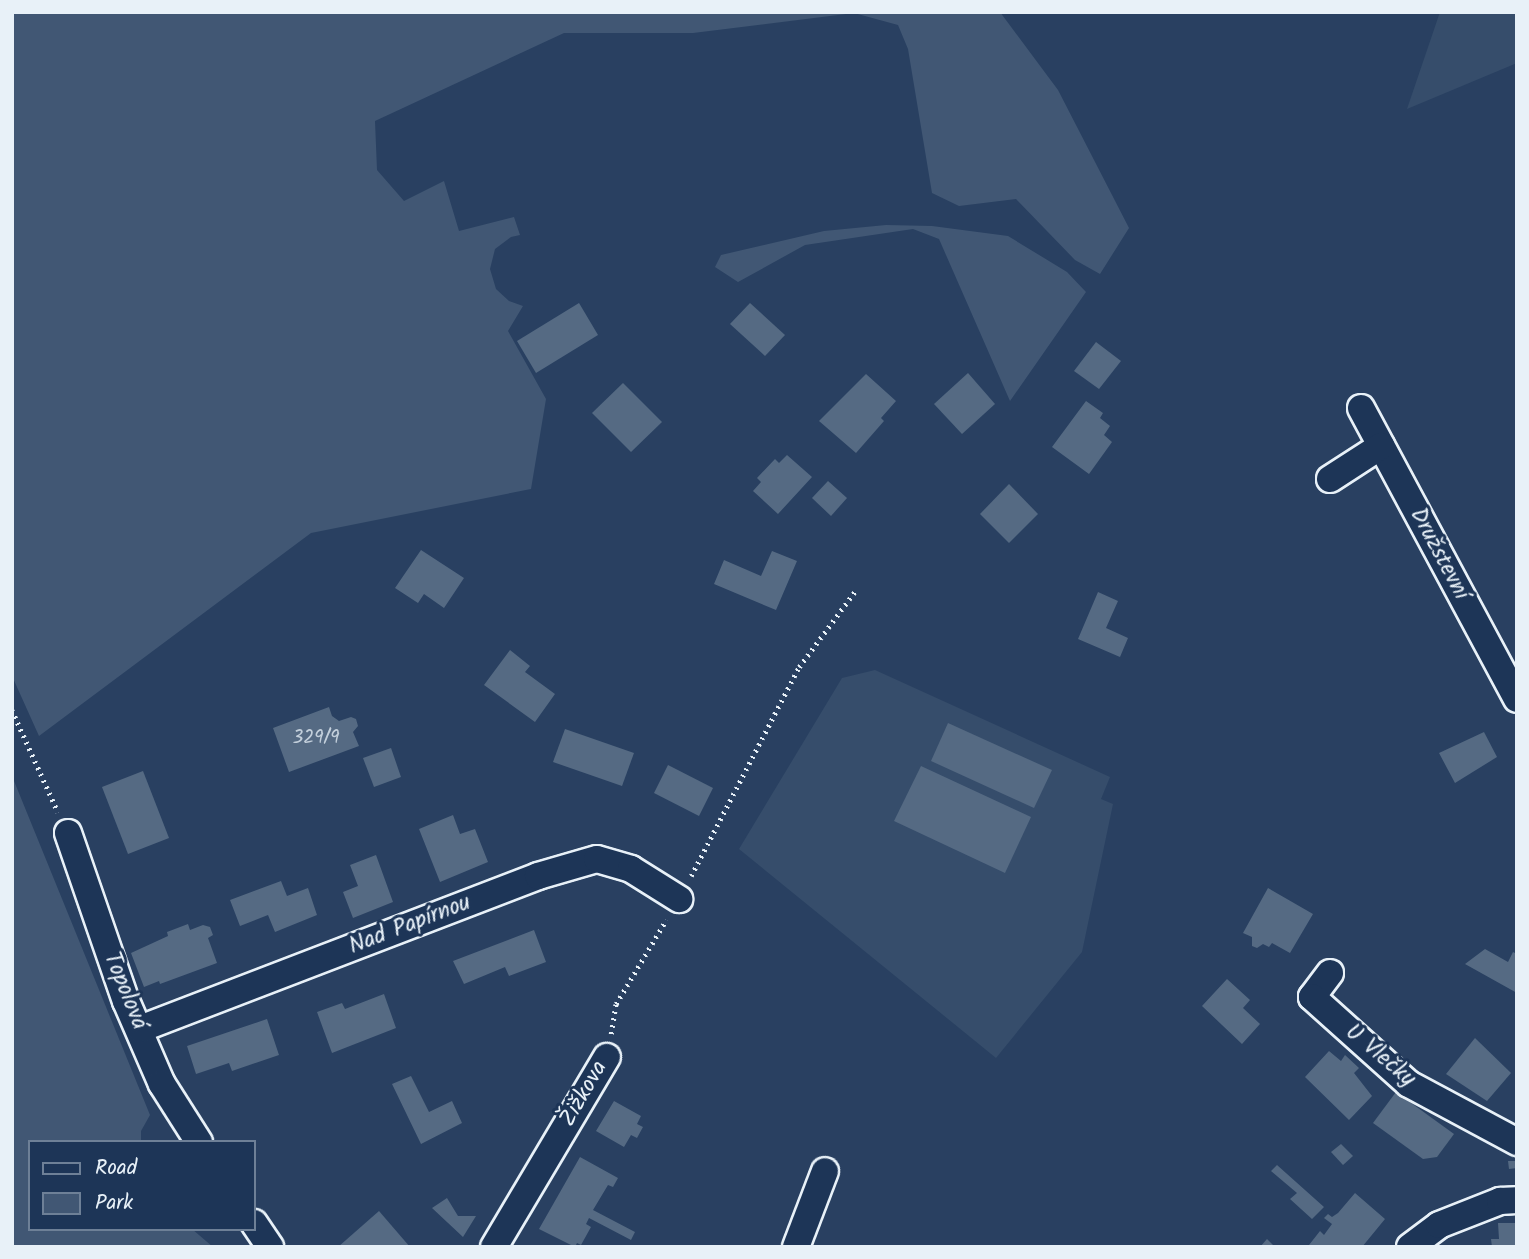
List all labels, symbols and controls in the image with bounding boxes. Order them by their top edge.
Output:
street label: Družstevní [1403,503,1475,605]
house number: 329/9 [292,728,340,750]
street label: Nad Papírnou [345,889,475,961]
street label: Topolová [97,948,153,1034]
street label: U Vlečky [1339,1019,1421,1093]
street label: Žižkova [554,1056,614,1132]
legend [28,1140,256,1231]
text: Road [95,1152,137,1185]
text: Park [95,1187,133,1220]

